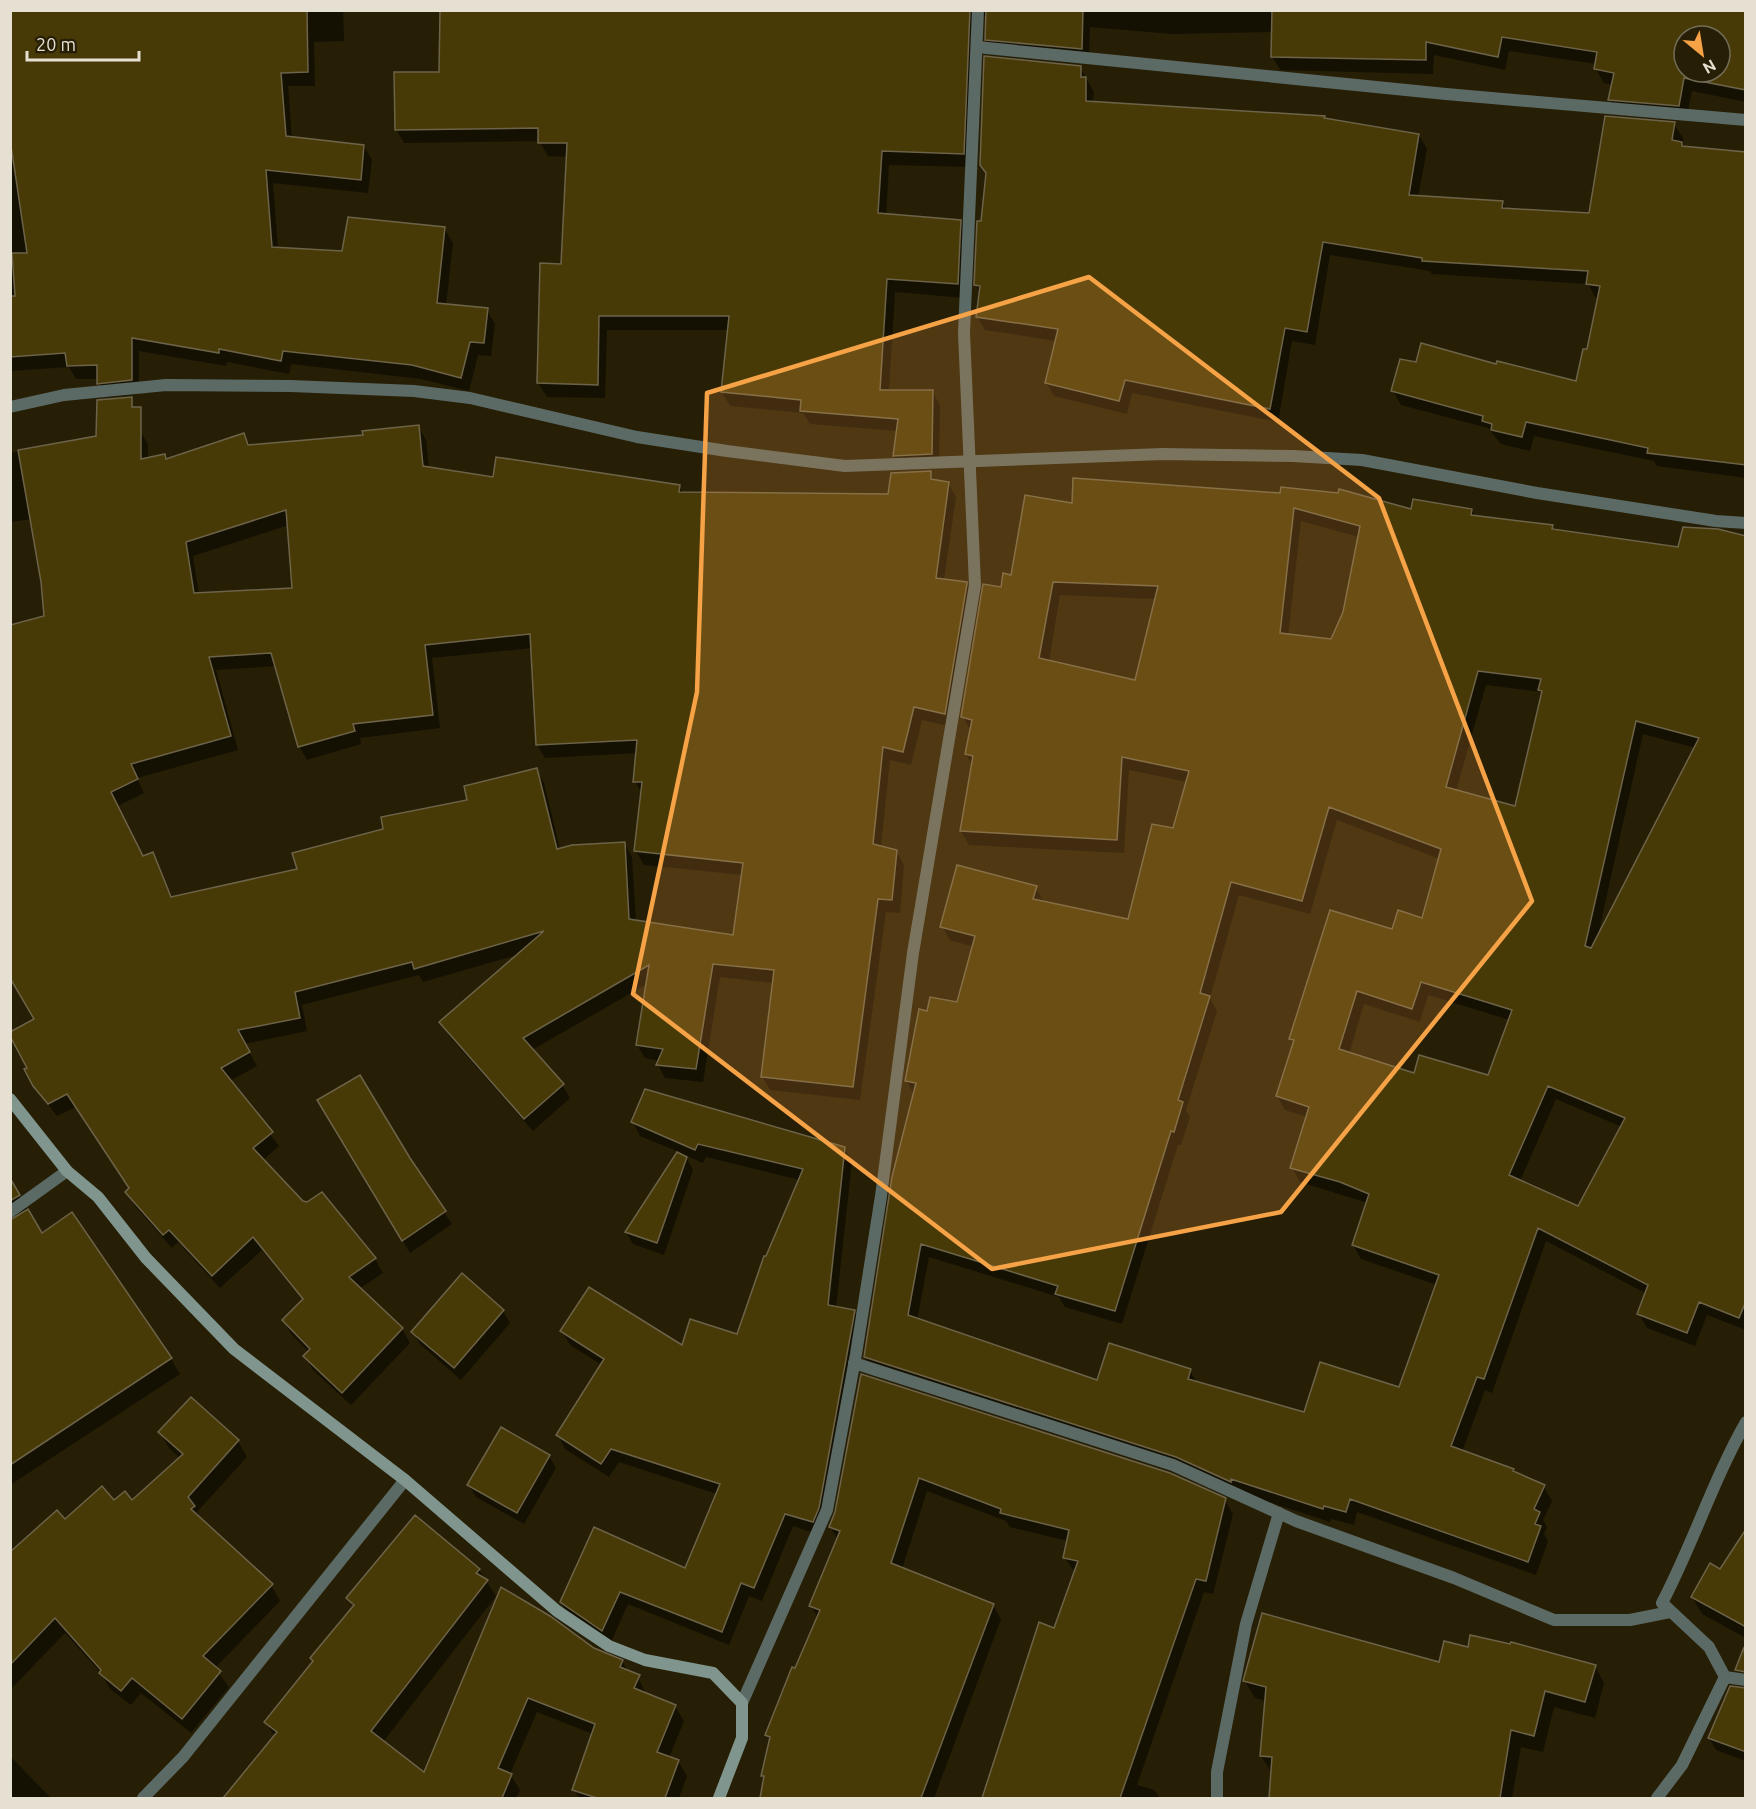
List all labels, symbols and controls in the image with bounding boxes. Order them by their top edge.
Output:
scale bar [27,24,140,62]
north arrow [1672,24,1732,84]
text: 20 m [36,34,76,54]
text: N [1700,56,1719,78]

